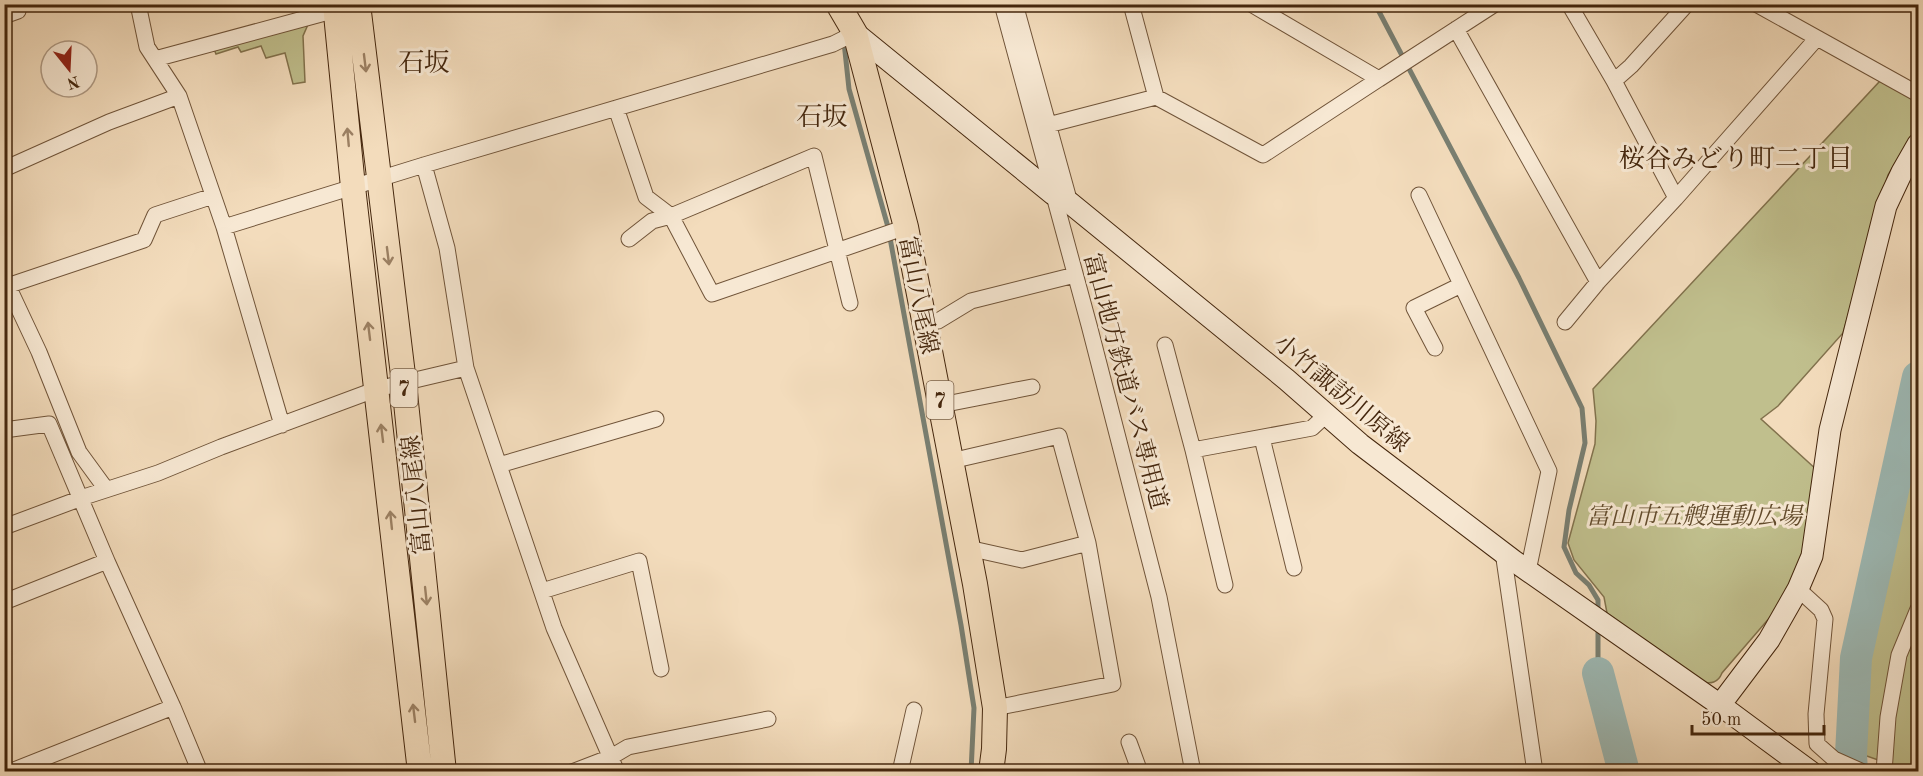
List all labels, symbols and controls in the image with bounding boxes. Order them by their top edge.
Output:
north arrow [39,39,99,99]
district label: 石坂 [398,49,450,77]
one-way arrow [360,52,371,72]
text: N [64,72,81,91]
district label: 石坂 [796,103,848,131]
one-way arrow [342,128,353,148]
district label: 桜谷みどり町二丁目 [1619,145,1853,173]
street label: 富山八尾線 [894,234,943,357]
one-way arrow [383,246,394,266]
street label: 富山地方鉄道バス専用道 [1078,250,1173,512]
one-way arrow [364,322,375,342]
street label: 小竹諏訪川原線 [1269,329,1415,458]
road number: 7 [390,369,418,407]
road number: 7 [926,381,954,419]
one-way arrow [376,424,387,444]
street label: 富山八尾線 [397,434,436,556]
park label: 富山市五艘運動広場 [1586,503,1804,530]
one-way arrow [385,510,396,530]
one-way arrow [421,586,432,605]
scale bar [1692,698,1824,736]
one-way arrow [408,704,419,724]
text: 50 m [1701,711,1741,729]

